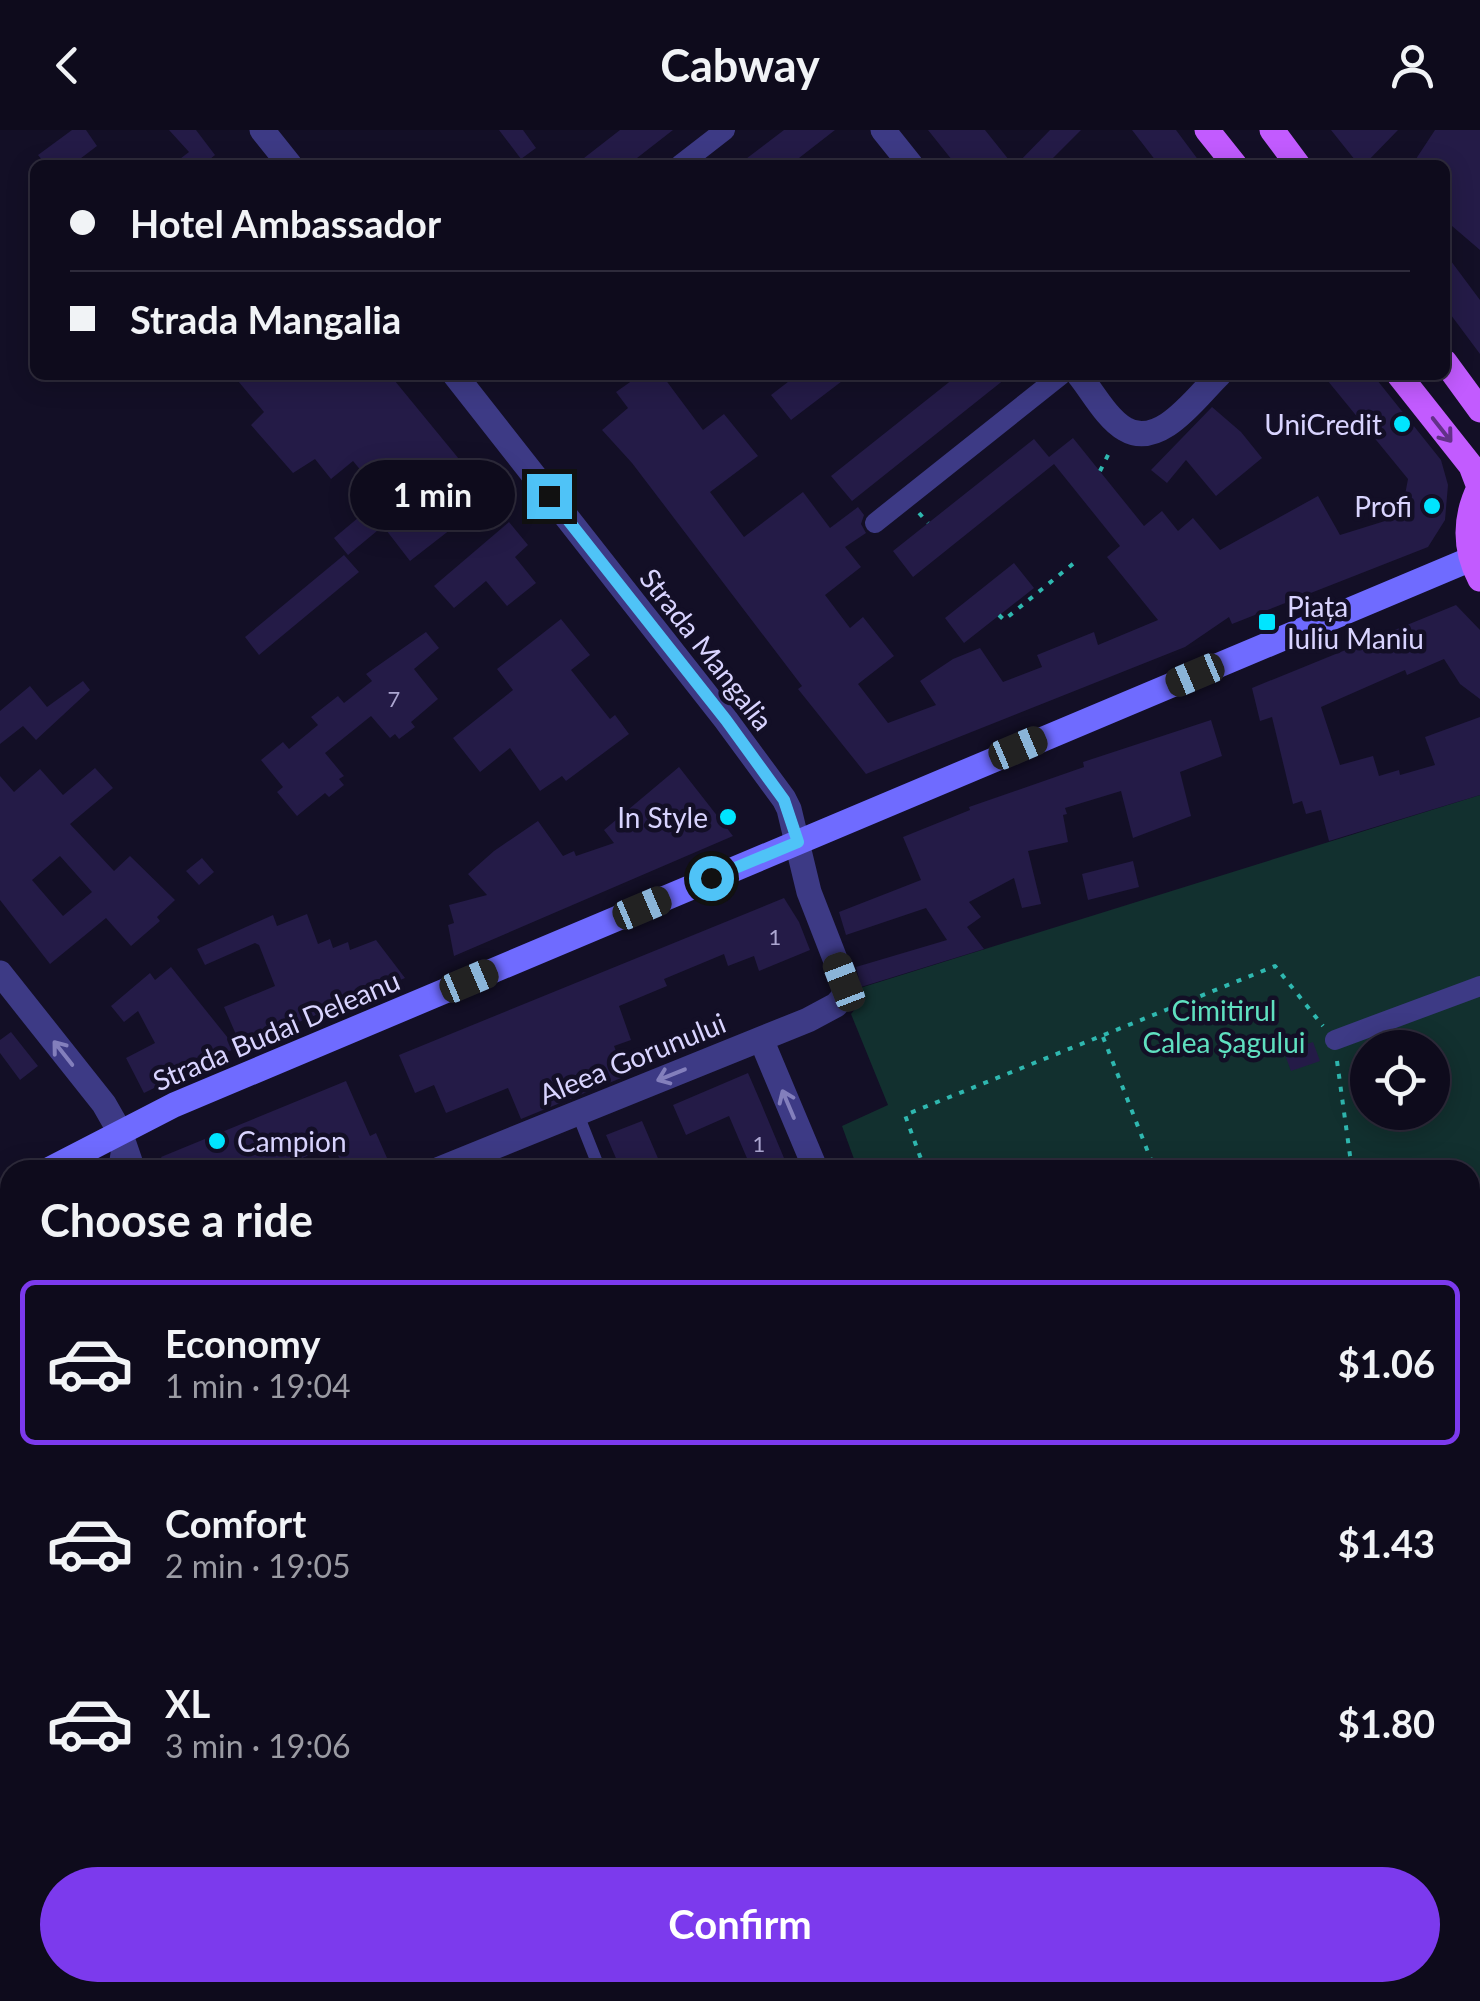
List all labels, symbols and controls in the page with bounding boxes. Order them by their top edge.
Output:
icon: back [40,38,95,93]
text: Cabway [660,38,820,92]
icon: person [1385,38,1440,93]
text: Hotel Ambassador [130,200,441,246]
text: Strada Mangalia [130,296,401,342]
place label: UniCredit [1264,407,1382,441]
marker: UniCredit [1391,413,1413,435]
one-way arrow [1431,416,1453,442]
callout: 1 min [349,461,514,531]
route end [527,474,572,519]
text: 1 min [393,475,472,514]
place label: Profi [1354,489,1412,523]
marker: Profi [1421,495,1443,517]
street label: Strada Mangalia [633,561,781,737]
place label: Piața Iuliu Maniu [1287,589,1424,655]
marker: Piața Iuliu Maniu [1256,611,1278,633]
car [1162,649,1228,701]
house number: 7 [388,685,400,712]
car [985,722,1051,774]
place label: In Style [617,800,708,834]
marker: In Style [717,806,739,828]
route start [689,856,734,901]
car [609,882,675,934]
house number: 1 [769,923,781,950]
car [819,949,869,1015]
car [436,955,502,1007]
street label: Strada Budai Deleanu [148,963,404,1097]
park label: Cimitirul Calea Șagului [1142,993,1306,1059]
street label: Aleea Gorunului [534,1005,730,1111]
map controls [1350,1030,1450,1130]
button: locate [1350,1030,1450,1130]
one-way arrow [53,1040,74,1067]
one-way arrow [656,1068,686,1086]
one-way arrow [778,1089,796,1120]
place label: Campion [237,1124,347,1158]
marker: Campion [206,1130,228,1152]
house number: 1 [753,1130,765,1157]
text: Choose a ride [40,1193,313,1247]
icon: car [45,1318,135,1408]
text: Economy [165,1320,320,1366]
text: $1.06 [1338,1340,1435,1386]
text: 1 min · 19:04 [165,1366,351,1405]
icon: car [45,1498,135,1588]
text: Comfort [165,1500,306,1546]
text: $1.43 [1338,1520,1435,1566]
text: 2 min · 19:05 [165,1546,351,1585]
icon: car [45,1678,135,1768]
text: XL [165,1680,210,1726]
text: $1.80 [1338,1700,1435,1746]
text: 3 min · 19:06 [165,1726,351,1765]
button: Confirm [40,1867,1440,1982]

